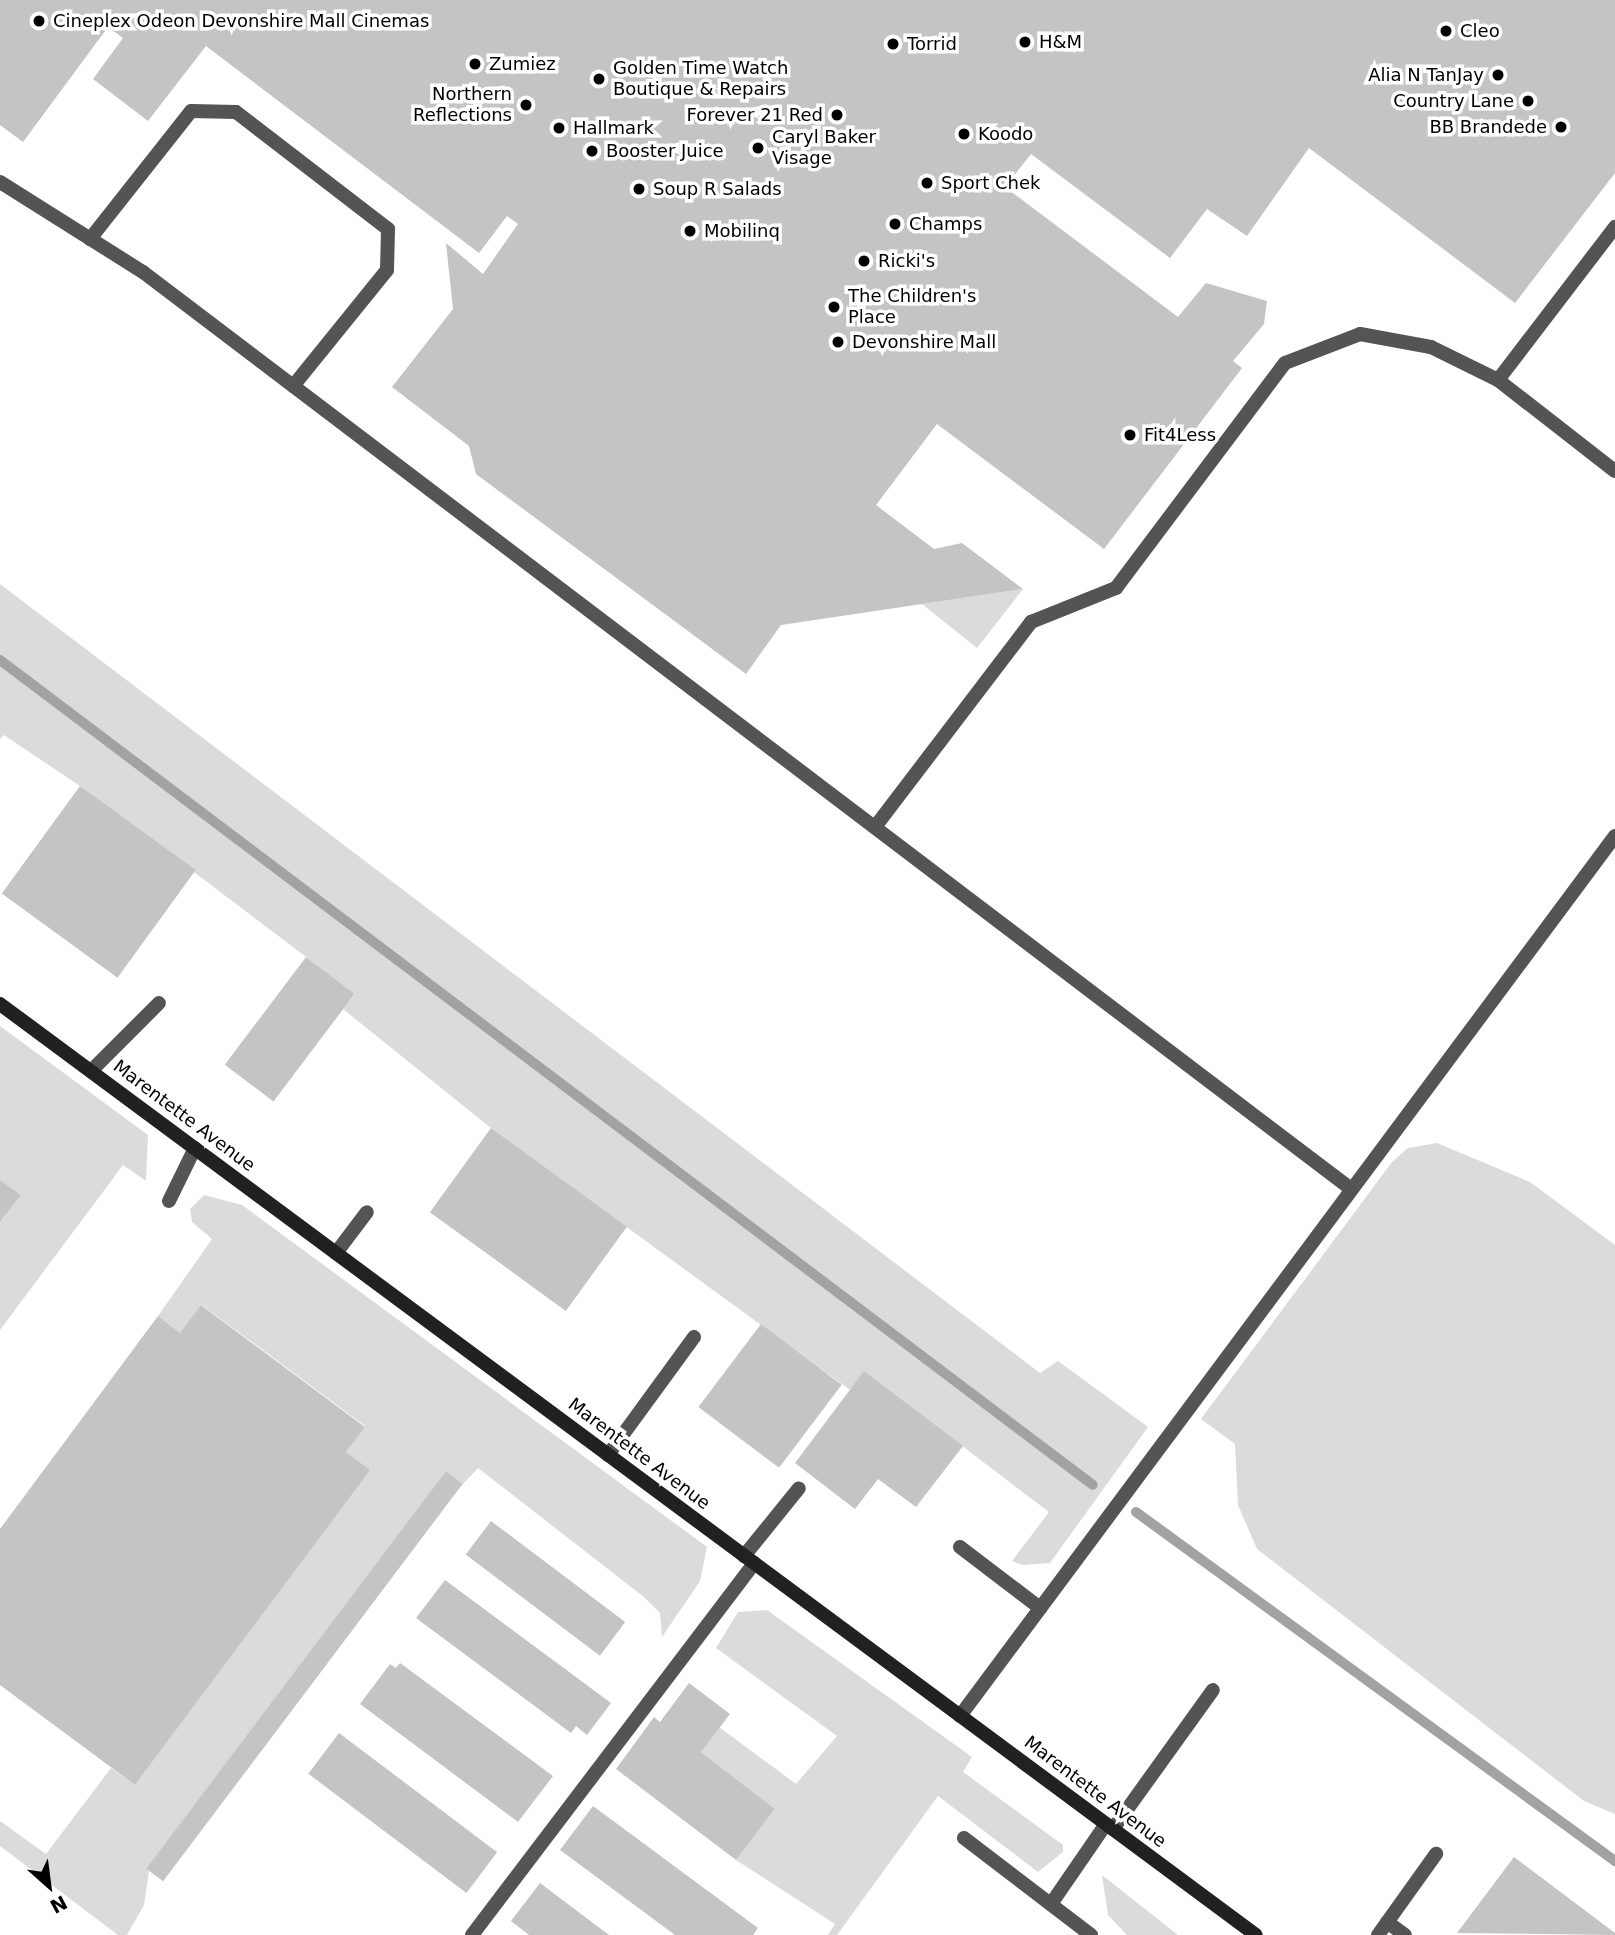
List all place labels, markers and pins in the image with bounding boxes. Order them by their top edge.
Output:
place label: Cineplex Odeon Devonshire Mall Cinemas [53,10,429,32]
marker: Cineplex Odeon Devonshire Mall Cinemas [31,13,47,29]
place label: Cleo [1460,20,1500,42]
marker: Cleo [1438,23,1454,39]
place label: H&M [1039,31,1082,53]
place label: Torrid [907,33,957,55]
marker: H&M [1017,34,1033,50]
marker: Torrid [885,36,901,52]
place label: Zumiez [489,53,556,75]
marker: Zumiez [467,56,483,72]
place label: Golden Time Watch Boutique & Repairs [613,58,788,100]
place label: Alia N TanJay [1368,64,1484,86]
marker: Alia N TanJay [1490,67,1506,83]
marker: Golden Time Watch Boutique & Repairs [591,71,607,87]
place label: Northern Reflections [413,84,512,126]
place label: Country Lane [1393,90,1514,112]
marker: Country Lane [1520,93,1536,109]
marker: Northern Reflections [518,97,534,113]
place label: Forever 21 Red [687,104,823,126]
marker: Forever 21 Red [829,107,845,123]
place label: BB Brandede [1429,116,1547,138]
place label: Hallmark [573,117,654,139]
marker: BB Brandede [1553,119,1569,135]
marker: Hallmark [551,120,567,136]
place label: Koodo [978,123,1033,145]
marker: Koodo [956,126,972,142]
place label: Caryl Baker Visage [772,127,876,170]
place label: Booster Juice [606,140,724,162]
marker: Caryl Baker Visage [750,140,766,156]
marker: Booster Juice [584,143,600,159]
place label: Sport Chek [941,172,1041,194]
marker: Sport Chek [919,175,935,191]
place label: Soup R Salads [653,178,782,200]
marker: Soup R Salads [631,181,647,197]
place label: Champs [909,213,982,235]
marker: Champs [887,216,903,232]
place label: Mobilinq [704,220,780,242]
marker: Mobilinq [682,223,698,239]
place label: Ricki's [878,250,935,272]
marker: Ricki's [856,253,872,269]
place label: The Children's Place [848,286,976,328]
marker: The Children's Place [826,299,842,315]
place label: Devonshire Mall [852,331,996,353]
marker: Devonshire Mall [830,334,846,350]
place label: Fit4Less [1144,424,1216,446]
marker: Fit4Less [1122,427,1138,443]

